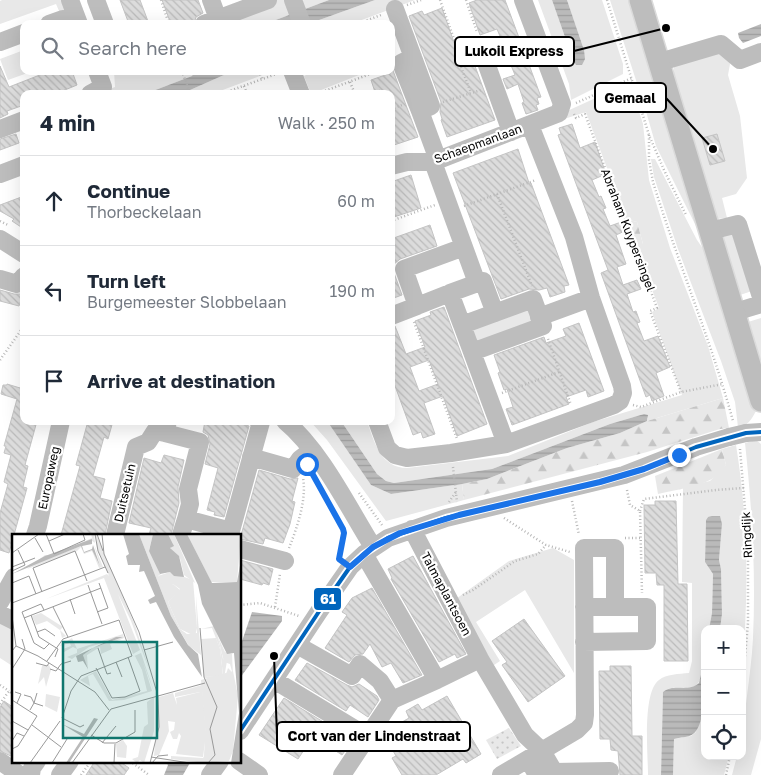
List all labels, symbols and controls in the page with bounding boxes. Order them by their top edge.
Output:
search box [20,20,395,75]
icon: search [38,34,66,62]
text: Search here [78,36,187,59]
callout: Lukoil Express [455,37,574,66]
text: Lukoil Express [464,42,564,59]
callout: Gemaal [595,83,666,112]
text: Gemaal [604,89,656,106]
text: 4 min [40,110,95,136]
text: Walk · 250 m [278,113,375,133]
street label: Schaepmanlaan [432,121,524,166]
street label: Abraham Kuypersingel [598,166,659,294]
text: Continue [87,179,170,202]
icon: ahead [40,187,68,215]
text: 60 m [337,191,375,211]
text: Thorbeckelaan [87,202,201,222]
text: Turn left [87,269,166,292]
icon: left [40,277,68,305]
text: 190 m [329,281,375,301]
text: Burgemeester Slobbelaan [87,292,287,312]
icon: arrive [40,367,68,395]
text: Arrive at destination [87,369,275,392]
route end [668,444,691,467]
street label: Europaweg [34,445,63,511]
route start [296,453,319,476]
street label: Duitsetuin [110,462,139,524]
street label: Ringdijk [738,511,755,559]
inset map [12,534,241,762]
street label: Talmaplantsoen [418,549,475,638]
line badge: 61 [313,587,342,611]
text: 61 [320,590,336,607]
map controls [701,625,746,760]
button: + [701,625,746,670]
button: − [701,670,746,715]
button: locate [701,715,746,760]
callout: Cort van der Lindenstraat [277,722,470,751]
text: Cort van der Lindenstraat [287,727,461,744]

